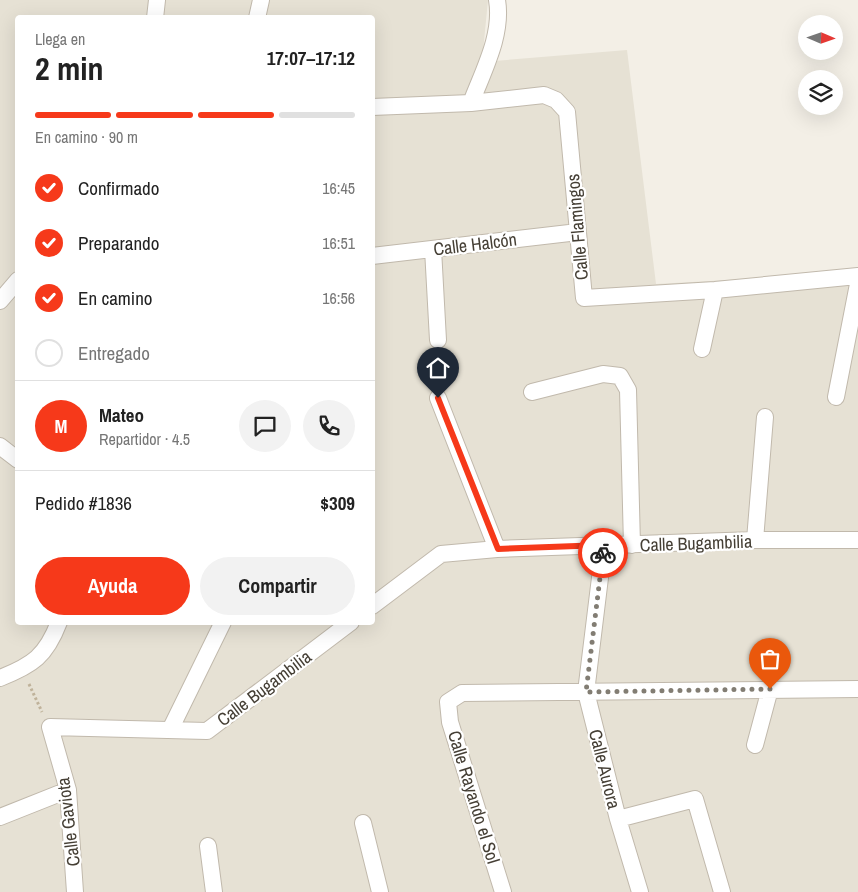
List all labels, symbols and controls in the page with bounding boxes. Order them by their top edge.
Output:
north arrow [798,15,842,60]
map controls [798,15,843,115]
text: Llega en [35,28,85,50]
text: 17:07–17:12 [267,45,355,71]
text: 2 min [35,47,104,90]
button: layers [798,70,843,115]
text: En camino · 90 m [35,126,138,148]
street label: Calle Flamingos [560,173,594,281]
icon: check [35,174,63,202]
text: Confirmado [78,175,159,201]
text: 16:45 [322,177,355,199]
street label: Calle Halcón [432,226,518,262]
icon: check [35,229,63,257]
text: Preparando [78,230,159,256]
text: 16:51 [322,232,355,254]
icon: check [35,284,63,312]
text: En camino [78,285,152,311]
text: 16:56 [322,287,355,309]
text: Entregado [78,340,150,366]
pin [417,347,459,398]
icon: home [424,354,452,382]
button: chat [239,400,291,452]
button: phone [303,400,355,452]
text: Mateo [99,402,144,428]
text: M [55,413,67,439]
text: Repartidor · 4.5 [99,428,190,450]
text: Pedido #1836 [35,490,132,516]
text: $309 [320,490,355,516]
courier [578,528,628,578]
street label: Calle Bugambilia [639,529,753,557]
icon: bike [589,539,617,567]
button: Ayuda [35,557,190,615]
button: Compartir [200,557,355,615]
pin [749,638,791,689]
street label: Calle Bugambilia [212,644,316,732]
icon: bag [756,645,784,673]
street label: Calle Rayando el Sol [442,727,506,867]
street label: Calle Aurora [583,727,627,811]
street label: Calle Gaviota [50,776,86,868]

